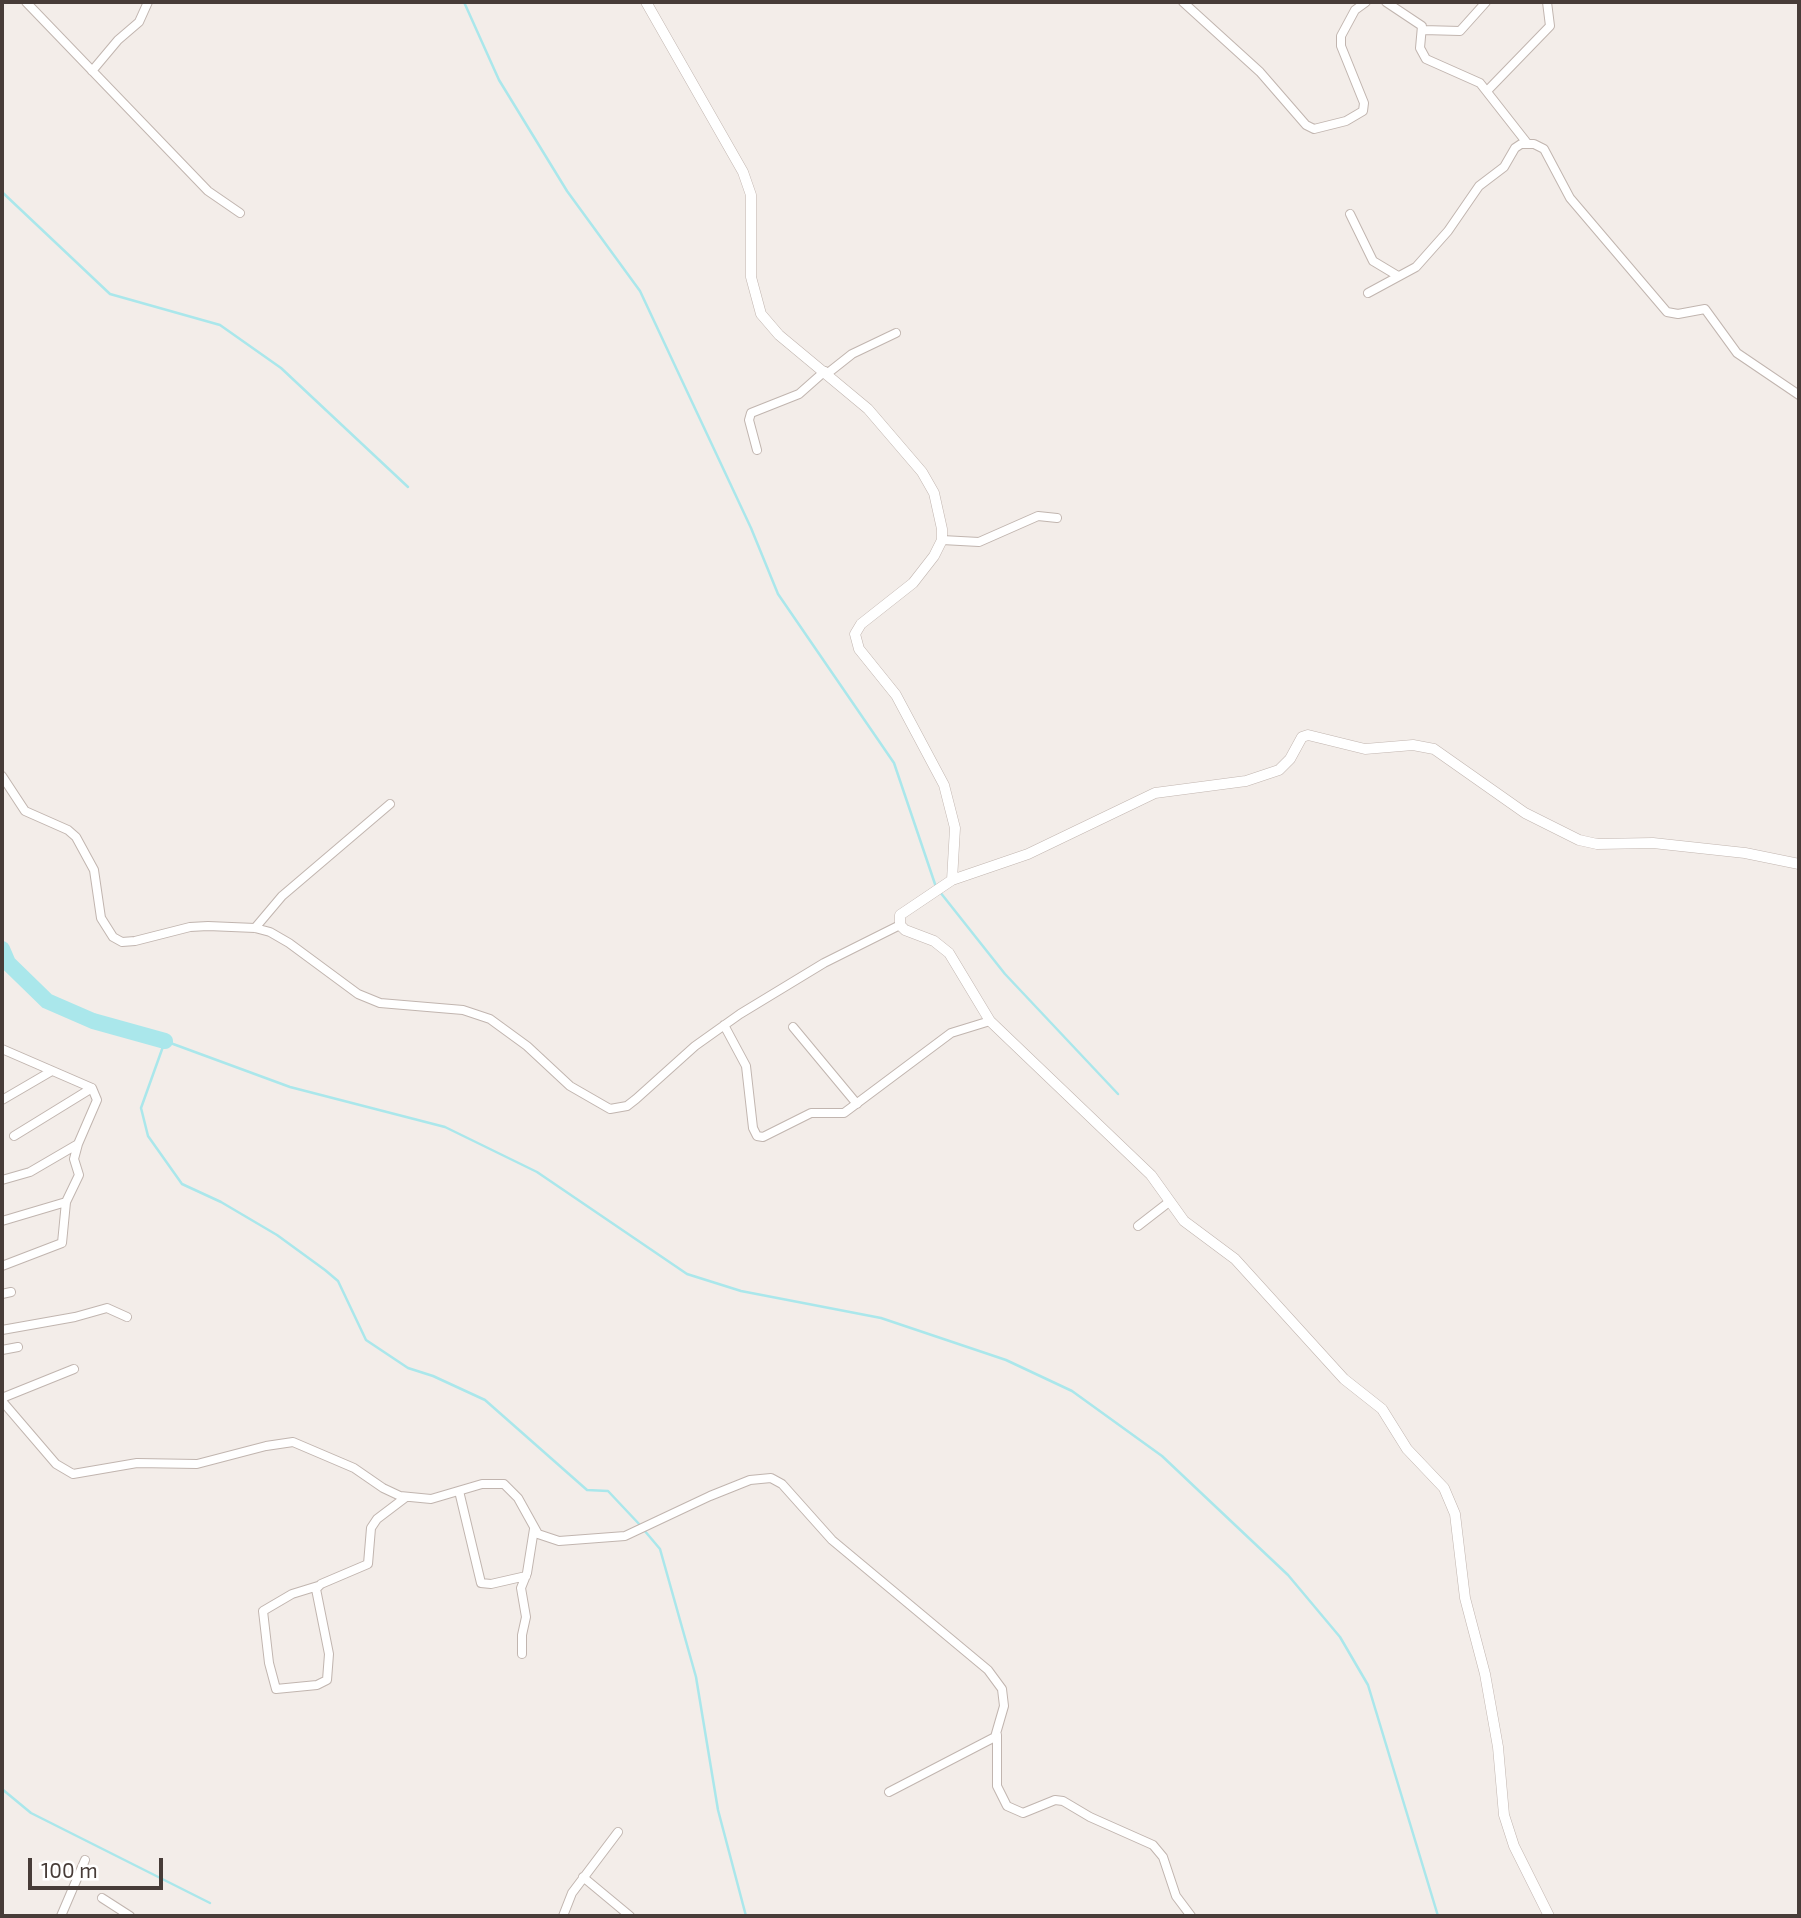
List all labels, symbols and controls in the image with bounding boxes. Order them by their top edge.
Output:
scale bar [32,1844,166,1888]
text: 100 m [41,1857,98,1882]

